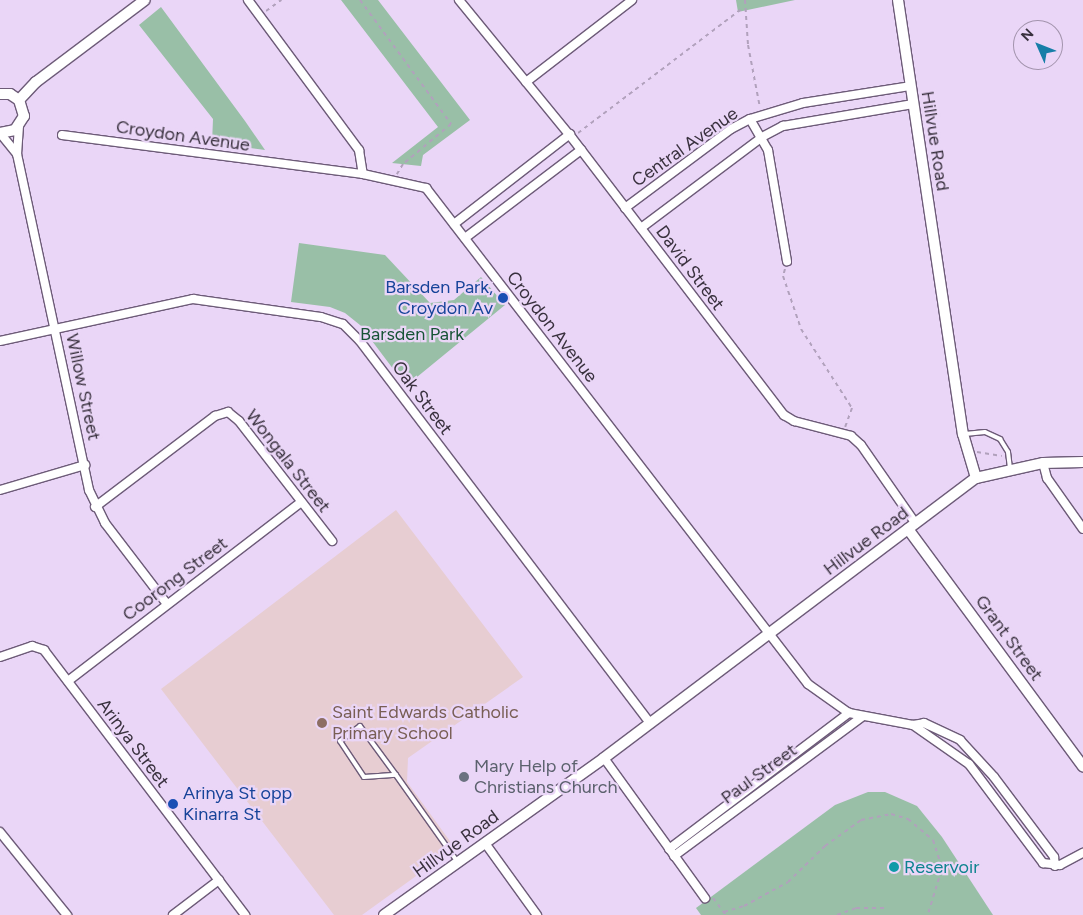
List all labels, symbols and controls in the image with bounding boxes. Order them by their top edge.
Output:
north arrow [1013,20,1063,70]
text: N [1018,25,1037,45]
street label: Hillvue Road [916,90,954,192]
street label: Central Avenue [628,103,742,191]
street label: Croydon Avenue [115,116,251,156]
street label: David Street [651,221,729,315]
street label: Croydon Avenue [502,267,602,387]
place label: Barsden Park, Croydon Av [385,277,493,320]
marker: Barsden Park, Croydon Av [497,292,509,304]
park label: Barsden Park [360,323,464,345]
street label: Willow Street [61,332,105,442]
street label: Oak Street [387,357,457,439]
street label: Wongala Street [241,405,335,517]
street label: Hillvue Road [819,502,913,580]
street label: Coorong Street [118,533,232,625]
street label: Grant Street [971,591,1047,685]
street label: Arinya Street [93,694,173,792]
place label: Saint Edwards Catholic Primary School [332,702,519,744]
marker: Saint Edwards Catholic Primary School [316,717,328,729]
street label: Paul Street [717,739,801,809]
place label: Mary Help of Christians Church [474,756,618,799]
marker: Mary Help of Christians Church [458,771,470,783]
place label: Arinya St opp Kinarra St [183,783,292,826]
marker: Arinya St opp Kinarra St [167,798,179,810]
street label: Hillvue Road [409,806,503,882]
place label: Reservoir [904,856,979,878]
marker: Reservoir [888,861,900,873]

